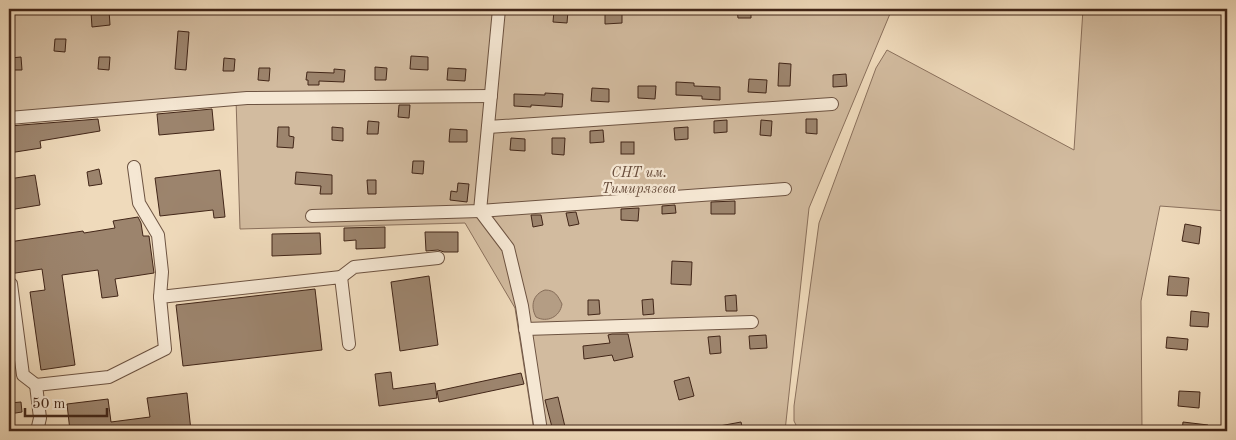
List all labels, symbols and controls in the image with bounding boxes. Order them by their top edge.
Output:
park label: СНТ им. Тимирязева [602,166,677,197]
scale bar [25,385,108,417]
text: 50 m [32,397,66,412]

